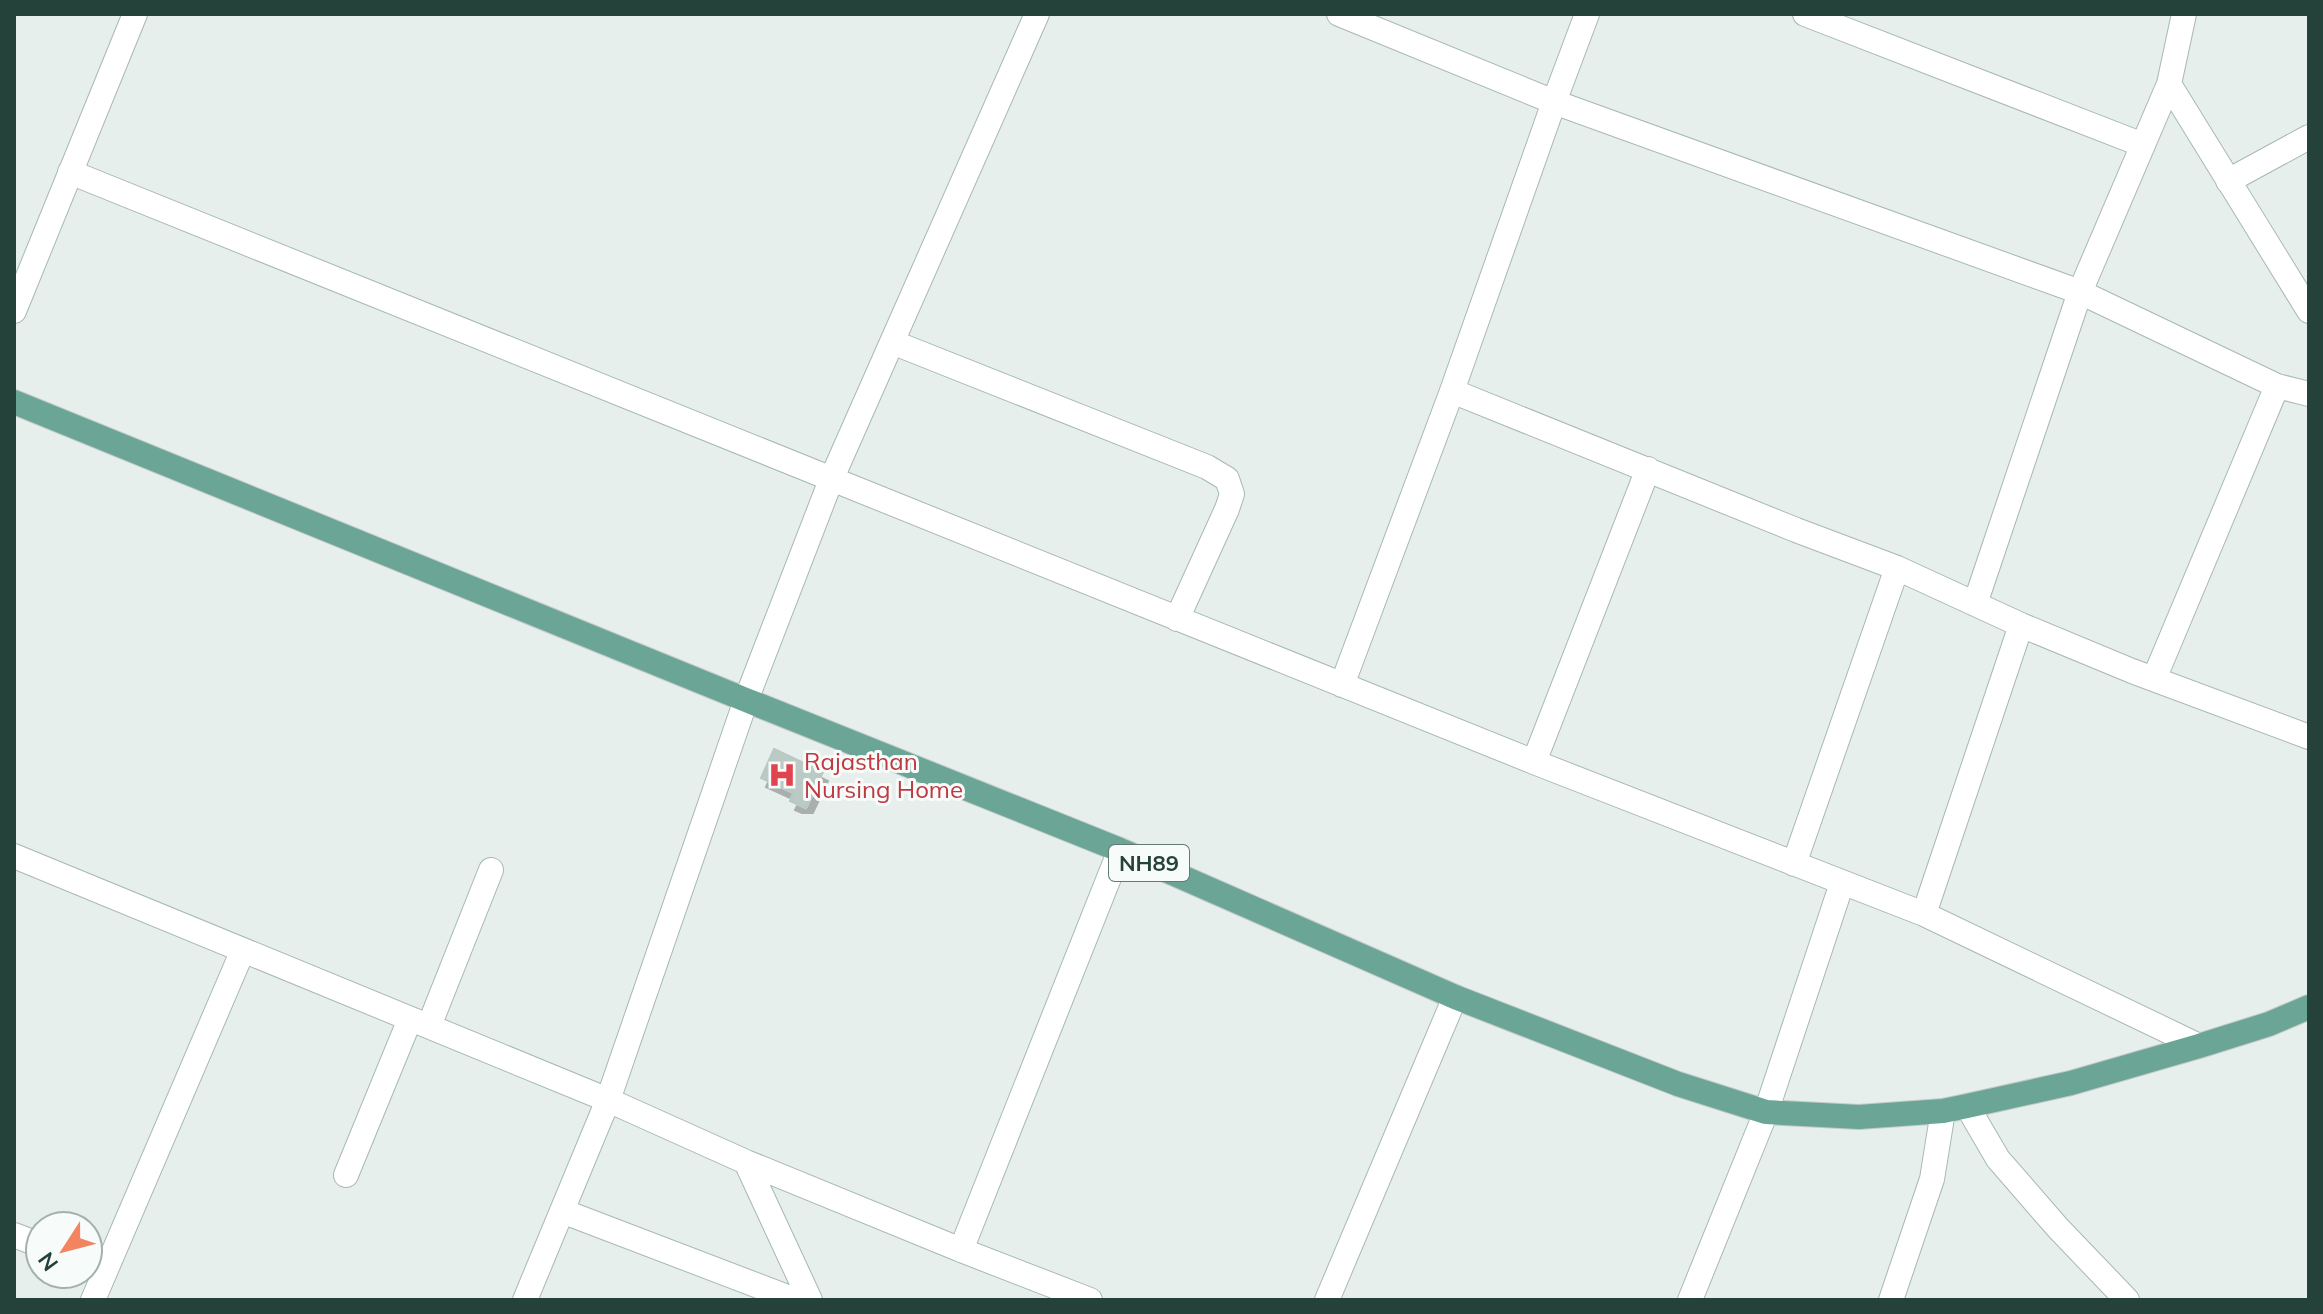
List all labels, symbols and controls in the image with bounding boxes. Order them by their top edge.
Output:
place label: Rajasthan Nursing Home [804,746,963,804]
hospital icon: Rajasthan Nursing Home [767,760,797,790]
road number: NH89 [1109,845,1189,881]
north arrow [24,1210,104,1290]
text: N [32,1247,64,1277]

